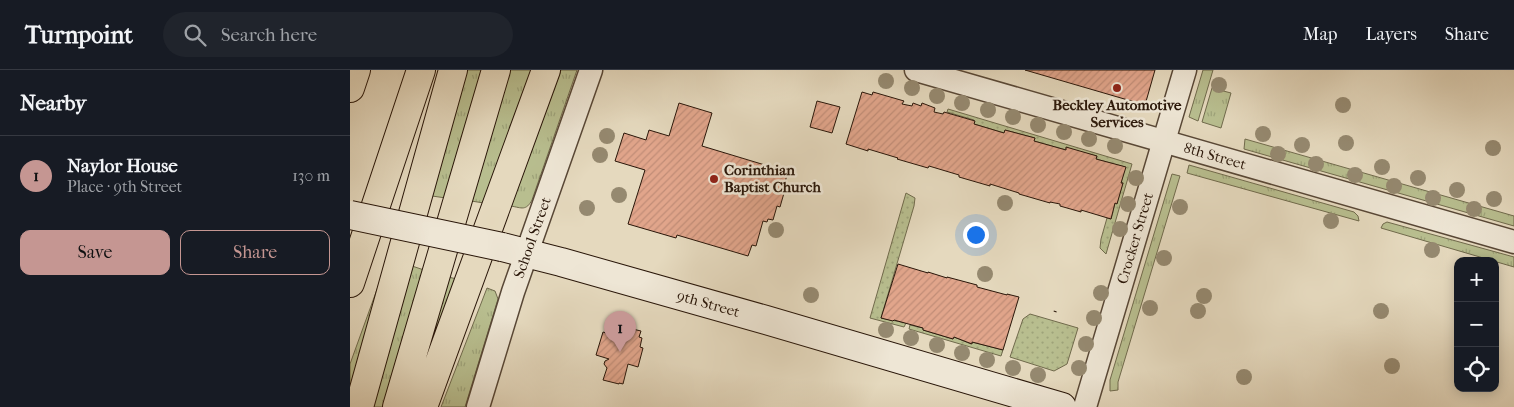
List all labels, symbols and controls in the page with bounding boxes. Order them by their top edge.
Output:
search box [163,12,513,57]
text: Turnpoint [25,21,133,49]
icon: search [181,21,209,49]
text: Search here [221,24,317,46]
text: Map [1303,24,1337,45]
text: Layers [1365,24,1417,45]
text: Share [1445,24,1489,45]
marker: Beckley Automotive Services [1111,82,1123,94]
text: Nearby [20,91,86,115]
place label: Beckley Automotive Services [1053,96,1182,131]
street label: 8th Street [1182,138,1249,174]
text: Naylor House [67,155,178,177]
place label: Corinthian Baptist Church [724,161,821,196]
text: 1 [33,166,39,185]
text: 130 m [292,166,330,185]
marker: Corinthian Baptist Church [708,173,720,185]
text: Place · 9th Street [67,177,182,196]
street label: Crocker Street [1113,190,1157,286]
street label: School Street [510,194,555,280]
your location [963,222,989,248]
button: Save [20,230,170,275]
button: Share [180,230,330,275]
map controls [1454,257,1499,392]
button: + [1454,257,1499,302]
street label: 9th Street [675,286,742,321]
button: − [1454,302,1499,347]
pin: 1 [604,311,636,352]
button: locate [1454,347,1499,392]

